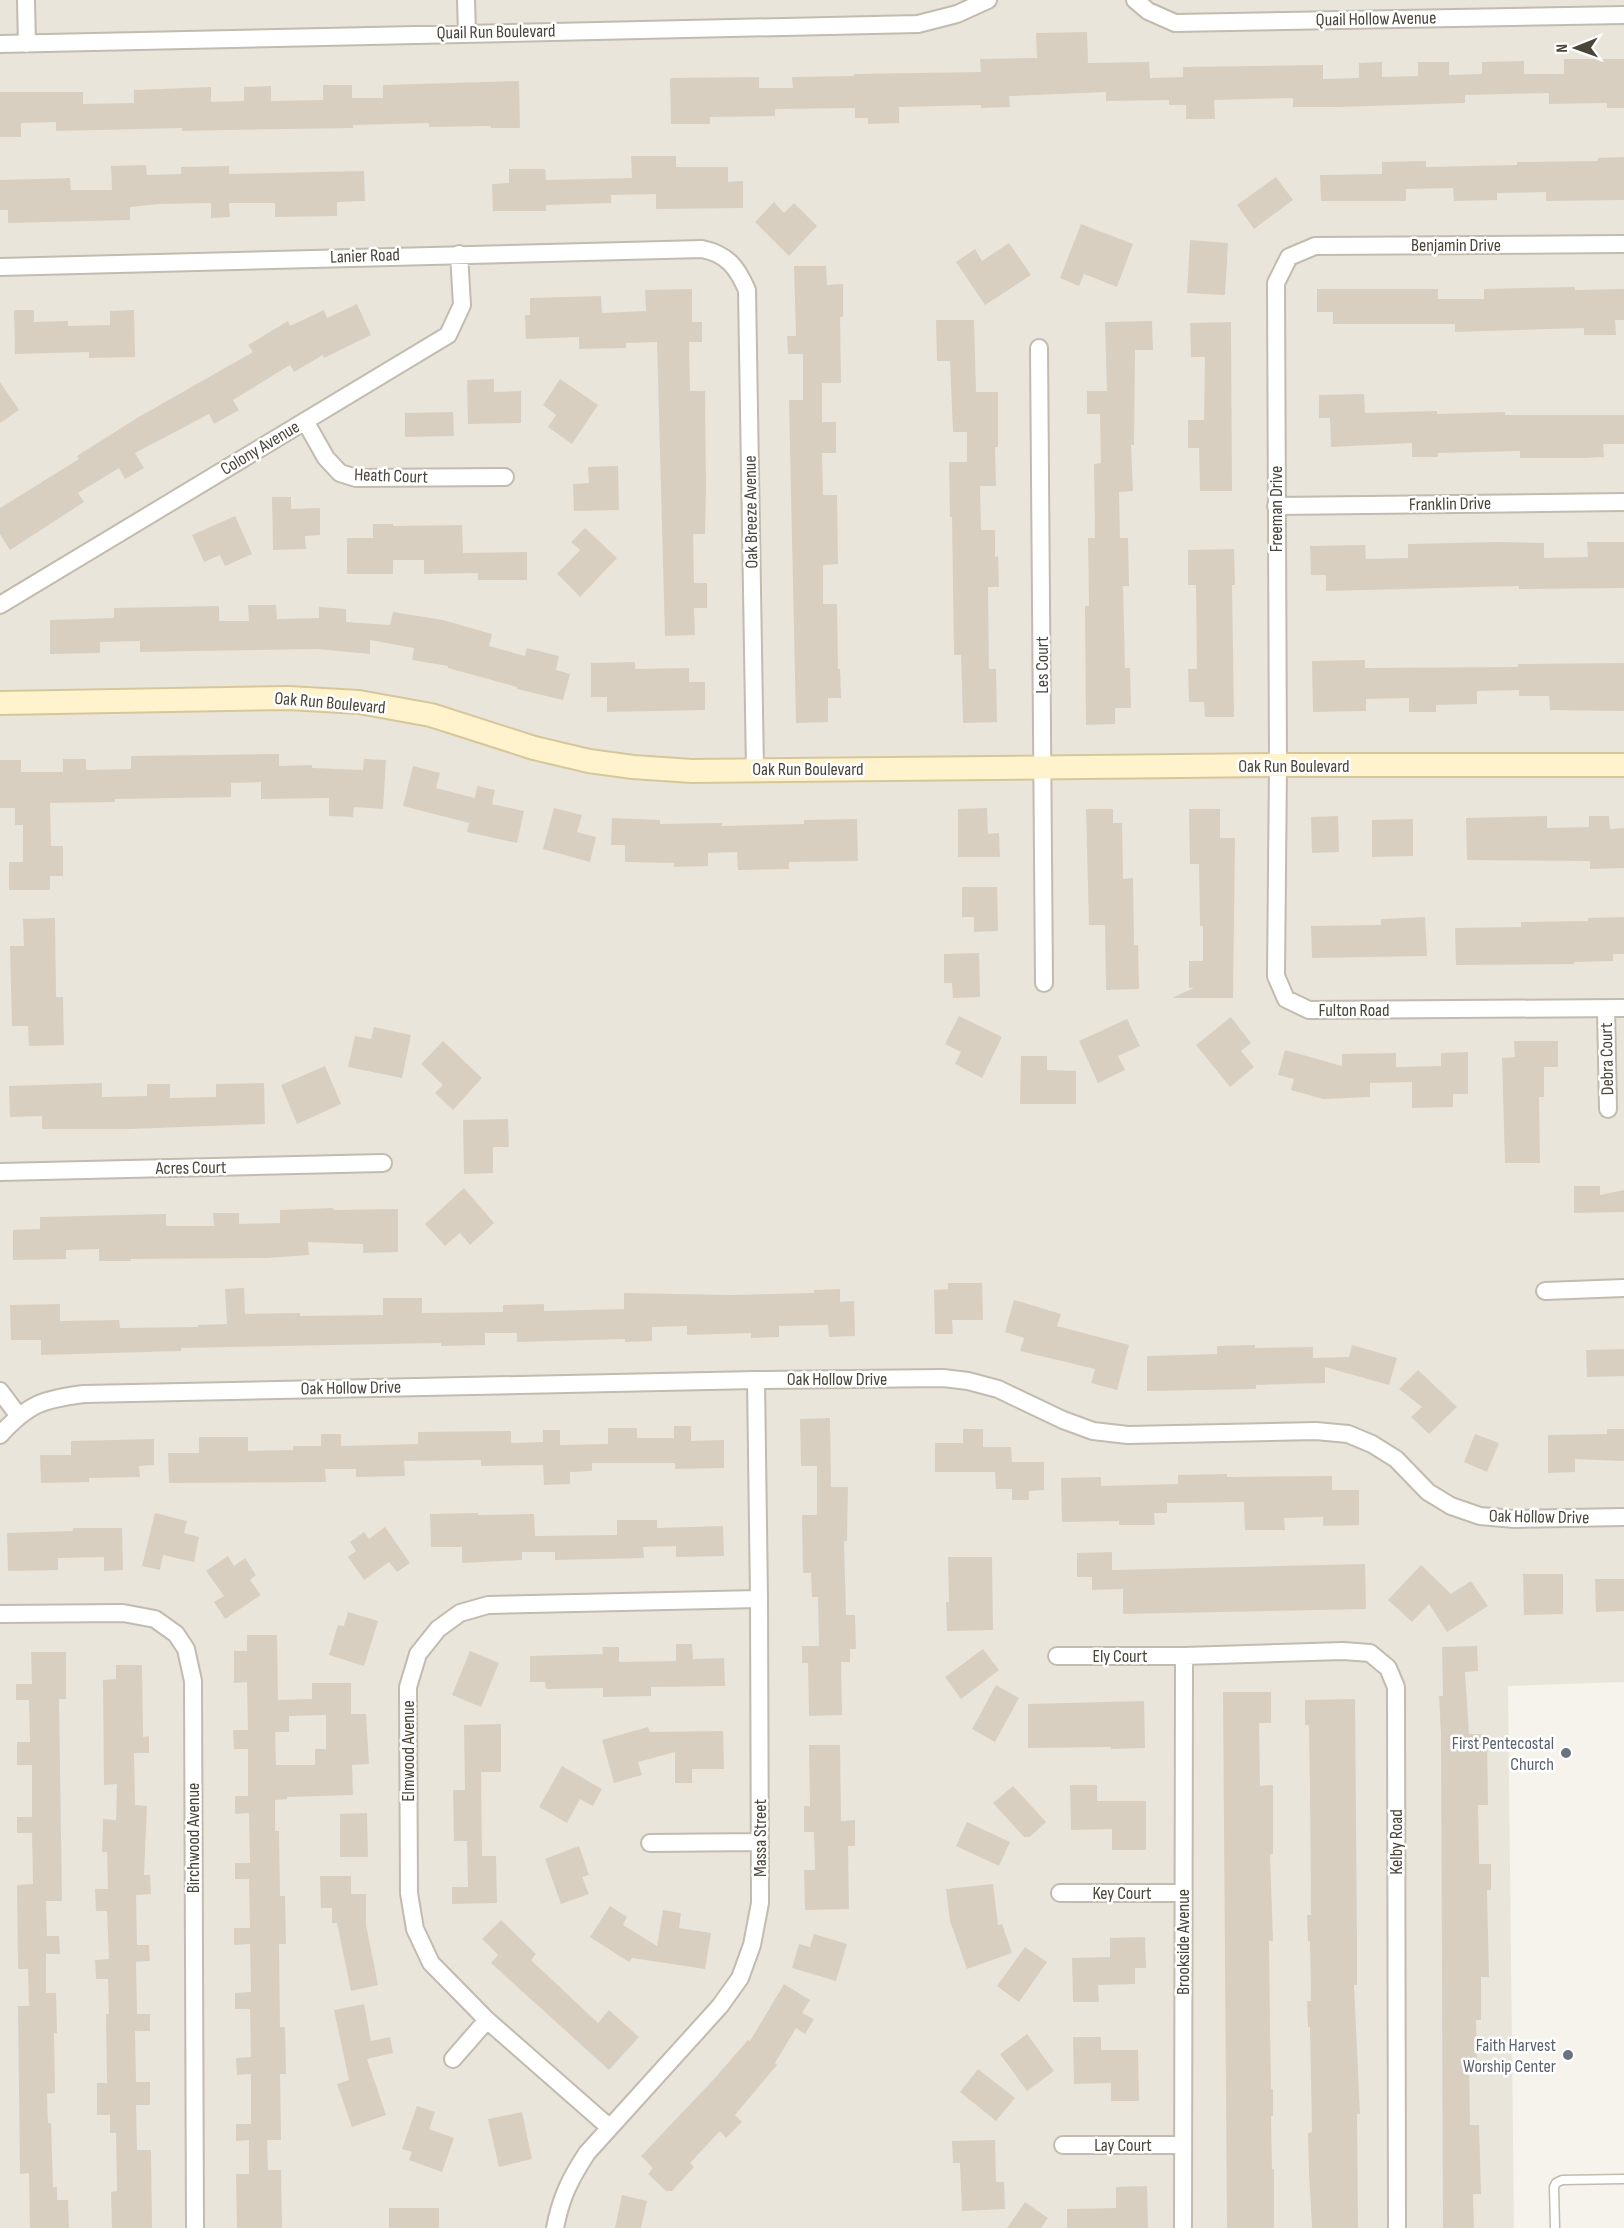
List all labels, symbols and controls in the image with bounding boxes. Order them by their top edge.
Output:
street label: Quail Hollow Avenue [1316,7,1436,31]
north arrow [1546,18,1606,78]
street label: Quail Run Boulevard [436,20,556,44]
text: N [1553,44,1572,53]
street label: Benjamin Drive [1411,235,1501,256]
street label: Lanier Road [330,244,400,268]
street label: Colony Avenue [217,416,303,480]
street label: Oak Breeze Avenue [740,455,762,569]
street label: Heath Court [354,464,429,488]
street label: Freeman Drive [1266,466,1287,552]
street label: Franklin Drive [1409,493,1491,515]
street label: Les Court [1032,636,1053,694]
street label: Oak Run Boulevard [274,688,386,718]
street label: Oak Run Boulevard [1238,756,1350,777]
street label: Oak Run Boulevard [752,759,864,780]
street label: Fulton Road [1318,1000,1390,1021]
street label: Debra Court [1596,1022,1618,1096]
street label: Acres Court [154,1157,227,1179]
street label: Oak Hollow Drive [787,1369,887,1390]
street label: Oak Hollow Drive [301,1377,401,1399]
street label: Oak Hollow Drive [1489,1506,1589,1528]
street label: Ely Court [1092,1646,1148,1667]
street label: Elmwood Avenue [398,1700,419,1802]
place label: First Pentecostal Church [1452,1733,1554,1775]
marker: First Pentecostal Church [1559,1746,1573,1760]
street label: Birchwood Avenue [183,1783,204,1893]
street label: Massa Street [750,1798,771,1877]
street label: Kelby Road [1386,1809,1407,1875]
street label: Key Court [1092,1883,1152,1904]
street label: Brookside Avenue [1173,1889,1194,1995]
place label: Faith Harvest Worship Center [1463,2035,1557,2077]
marker: Faith Harvest Worship Center [1561,2048,1575,2062]
street label: Lay Court [1094,2135,1152,2156]

